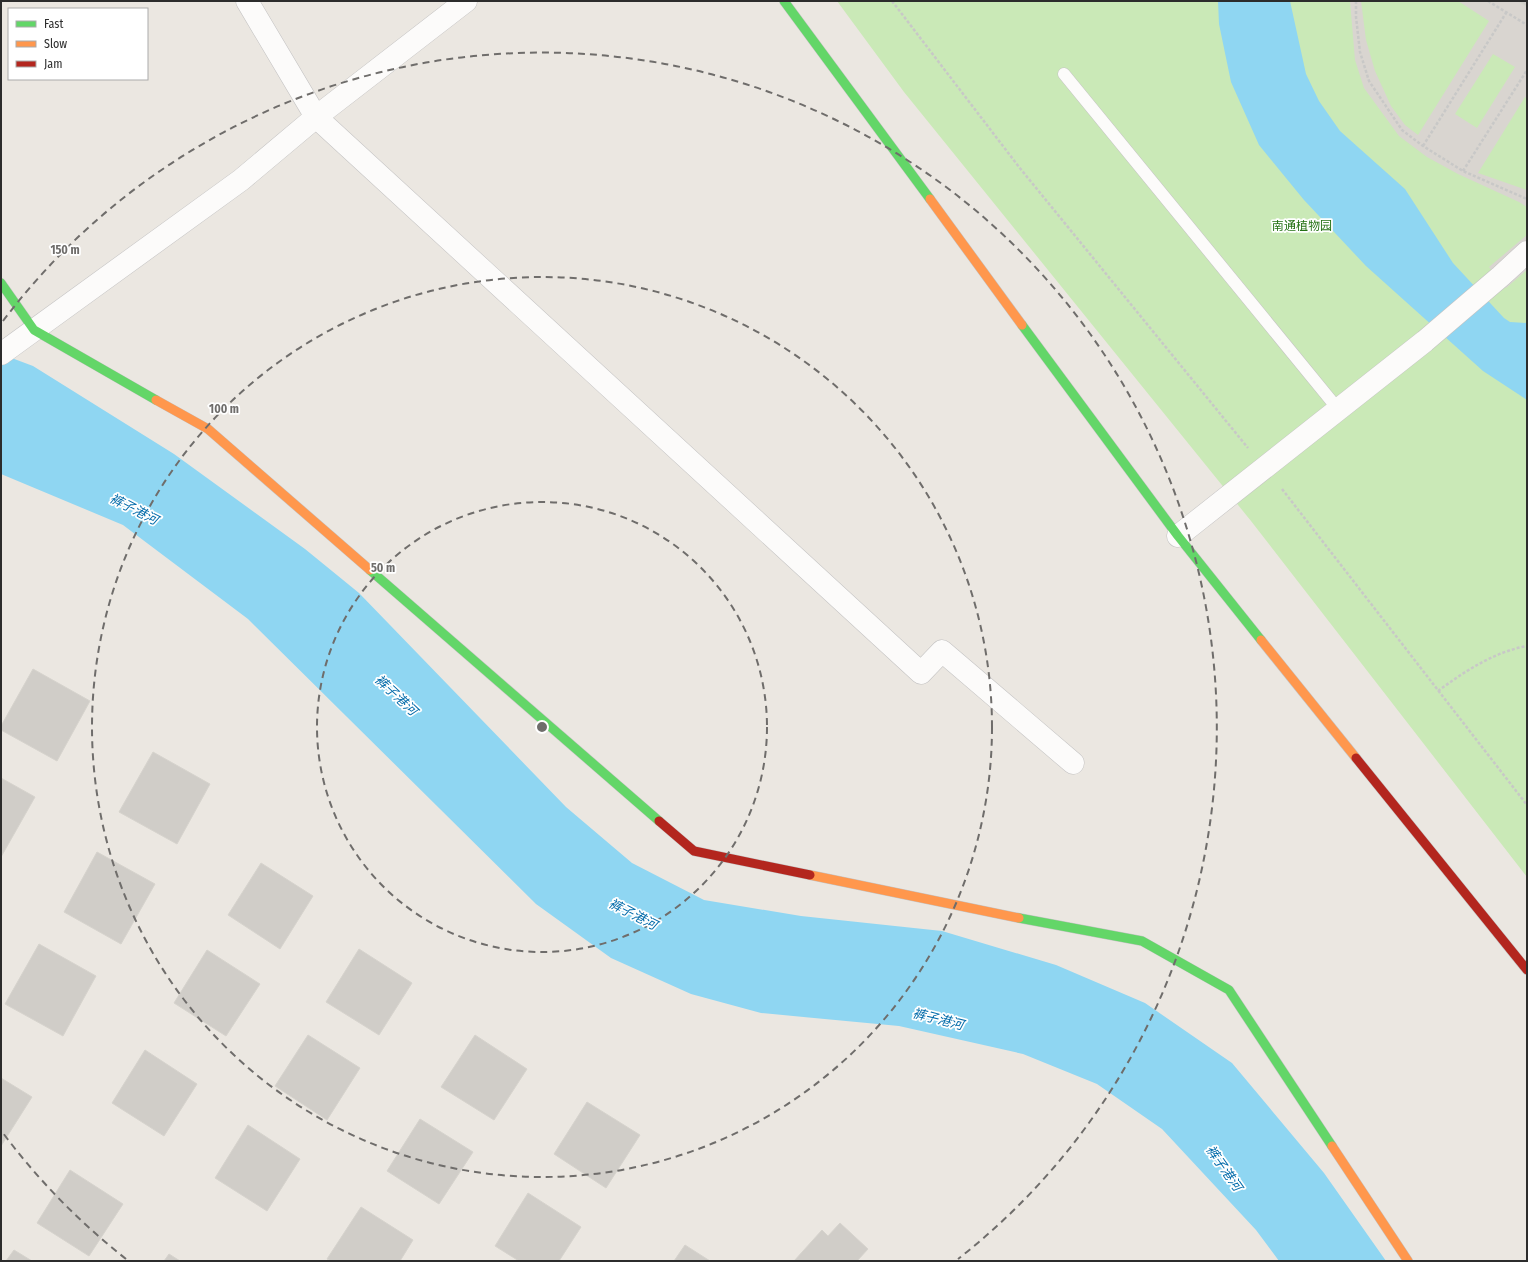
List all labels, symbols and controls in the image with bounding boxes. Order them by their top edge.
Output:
legend [8,8,148,80]
text: Fast [44,17,63,31]
text: Slow [44,37,67,51]
text: Jam [44,57,62,71]
park label: 南通植物园 [1272,219,1332,233]
text: 150 m [50,243,80,257]
text: 100 m [209,402,239,416]
water label: 裤子港河 [107,491,163,529]
text: 50 m [371,561,395,575]
water label: 裤子港河 [372,672,422,720]
centre of rings [535,720,549,734]
water label: 裤子港河 [606,896,662,934]
water label: 裤子港河 [911,1005,968,1033]
water label: 裤子港河 [1203,1142,1247,1196]

